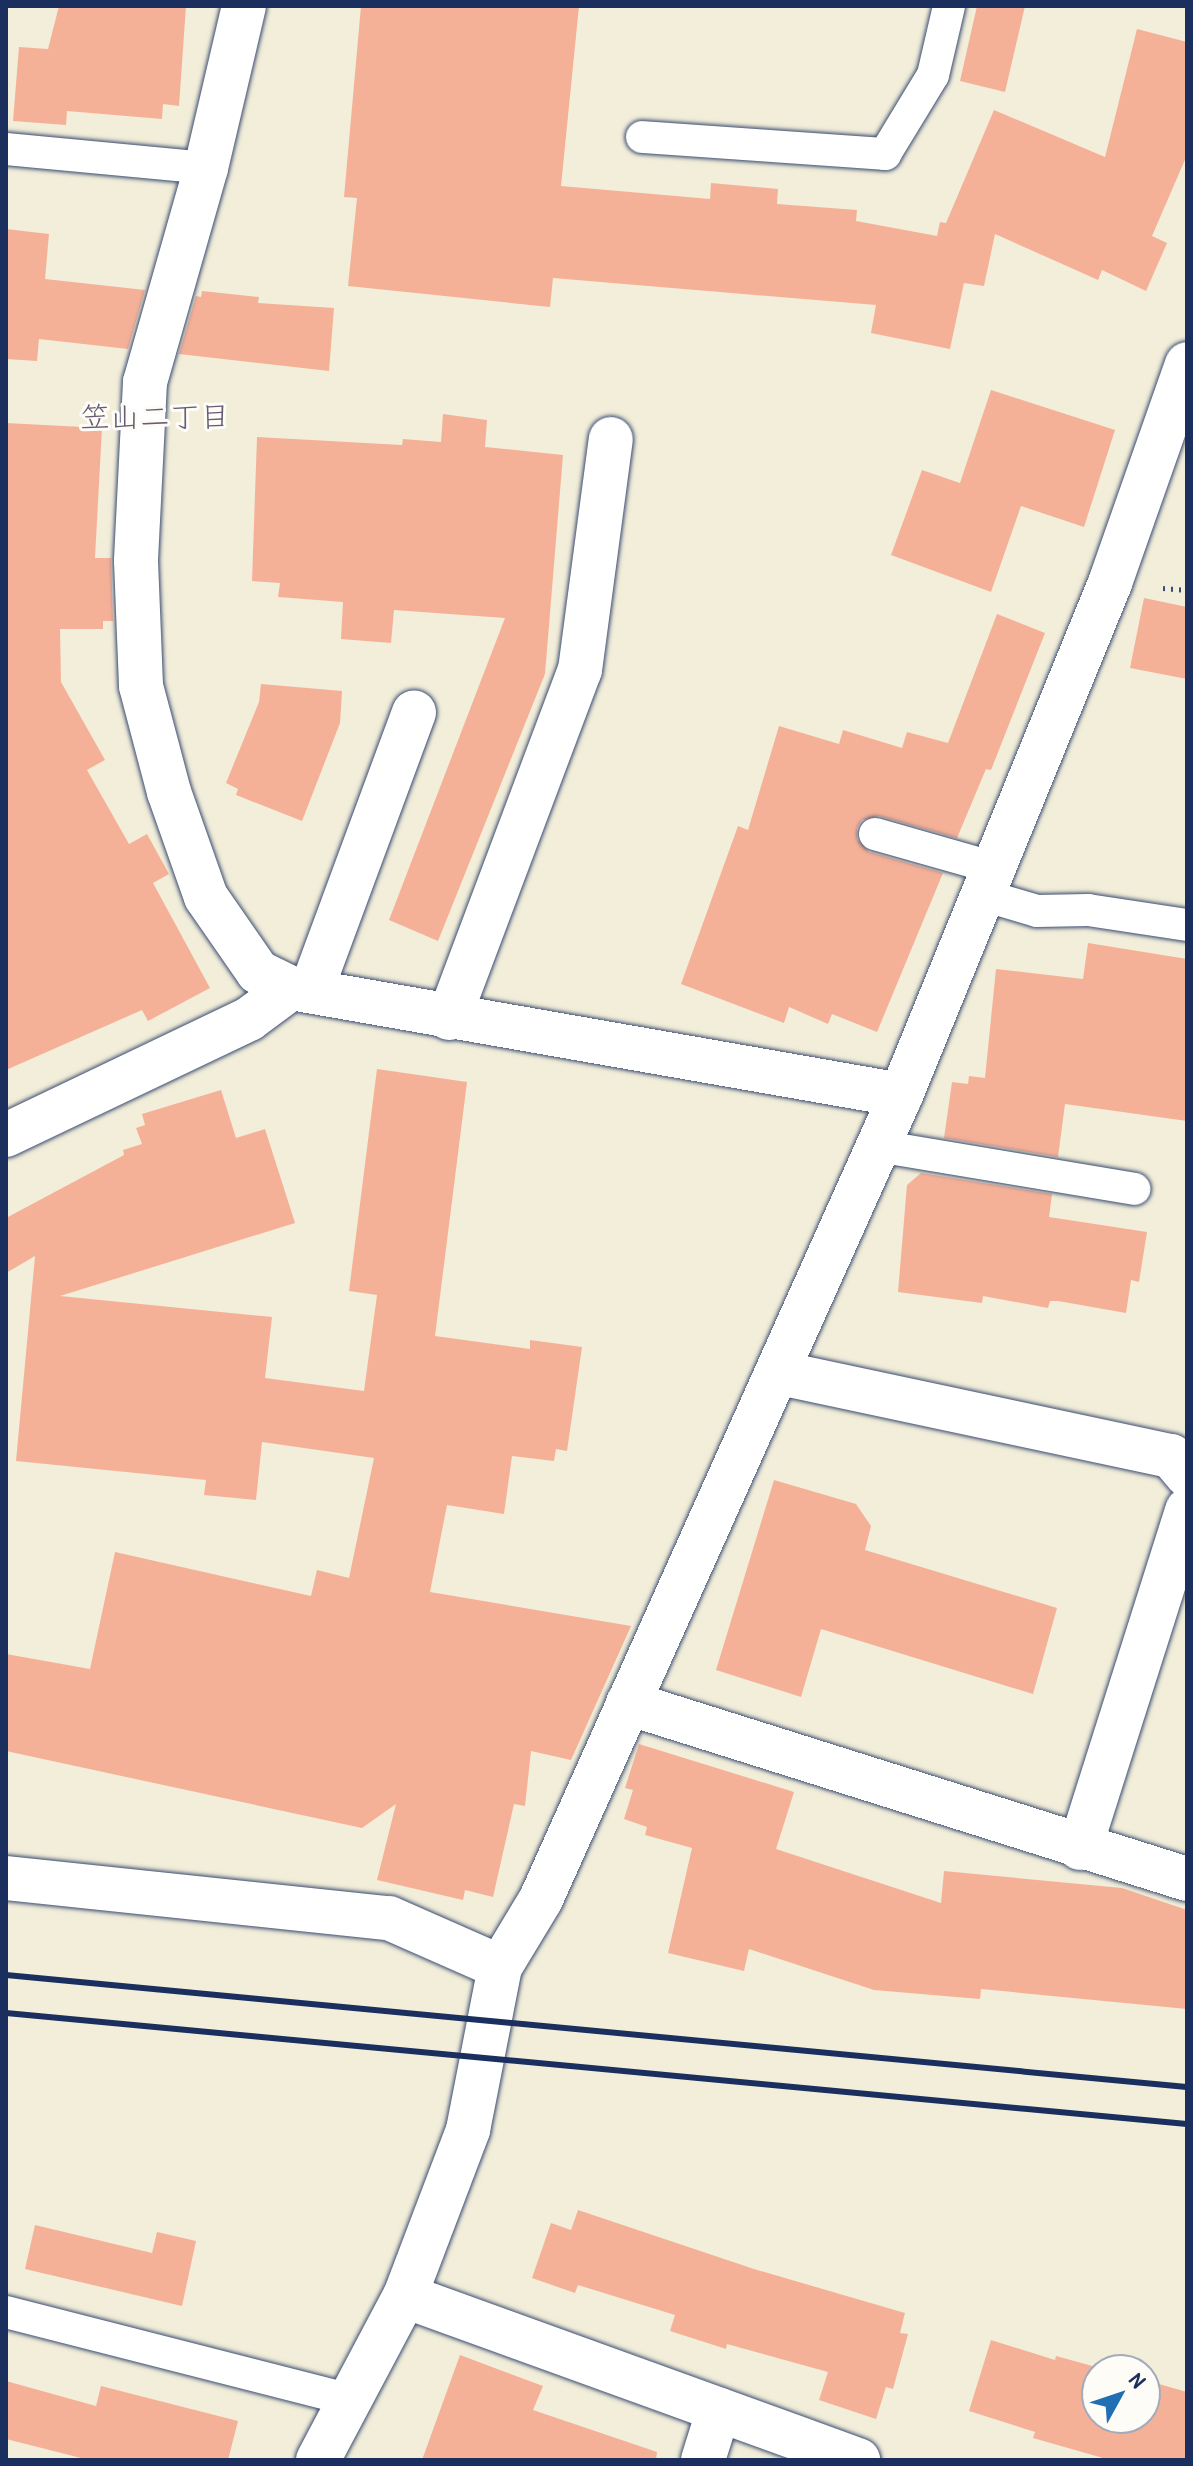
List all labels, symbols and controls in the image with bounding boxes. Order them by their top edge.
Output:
district label: 笠山二丁目 [80,398,230,434]
north arrow [1081,2354,1161,2434]
text: N [1123,2366,1153,2394]

